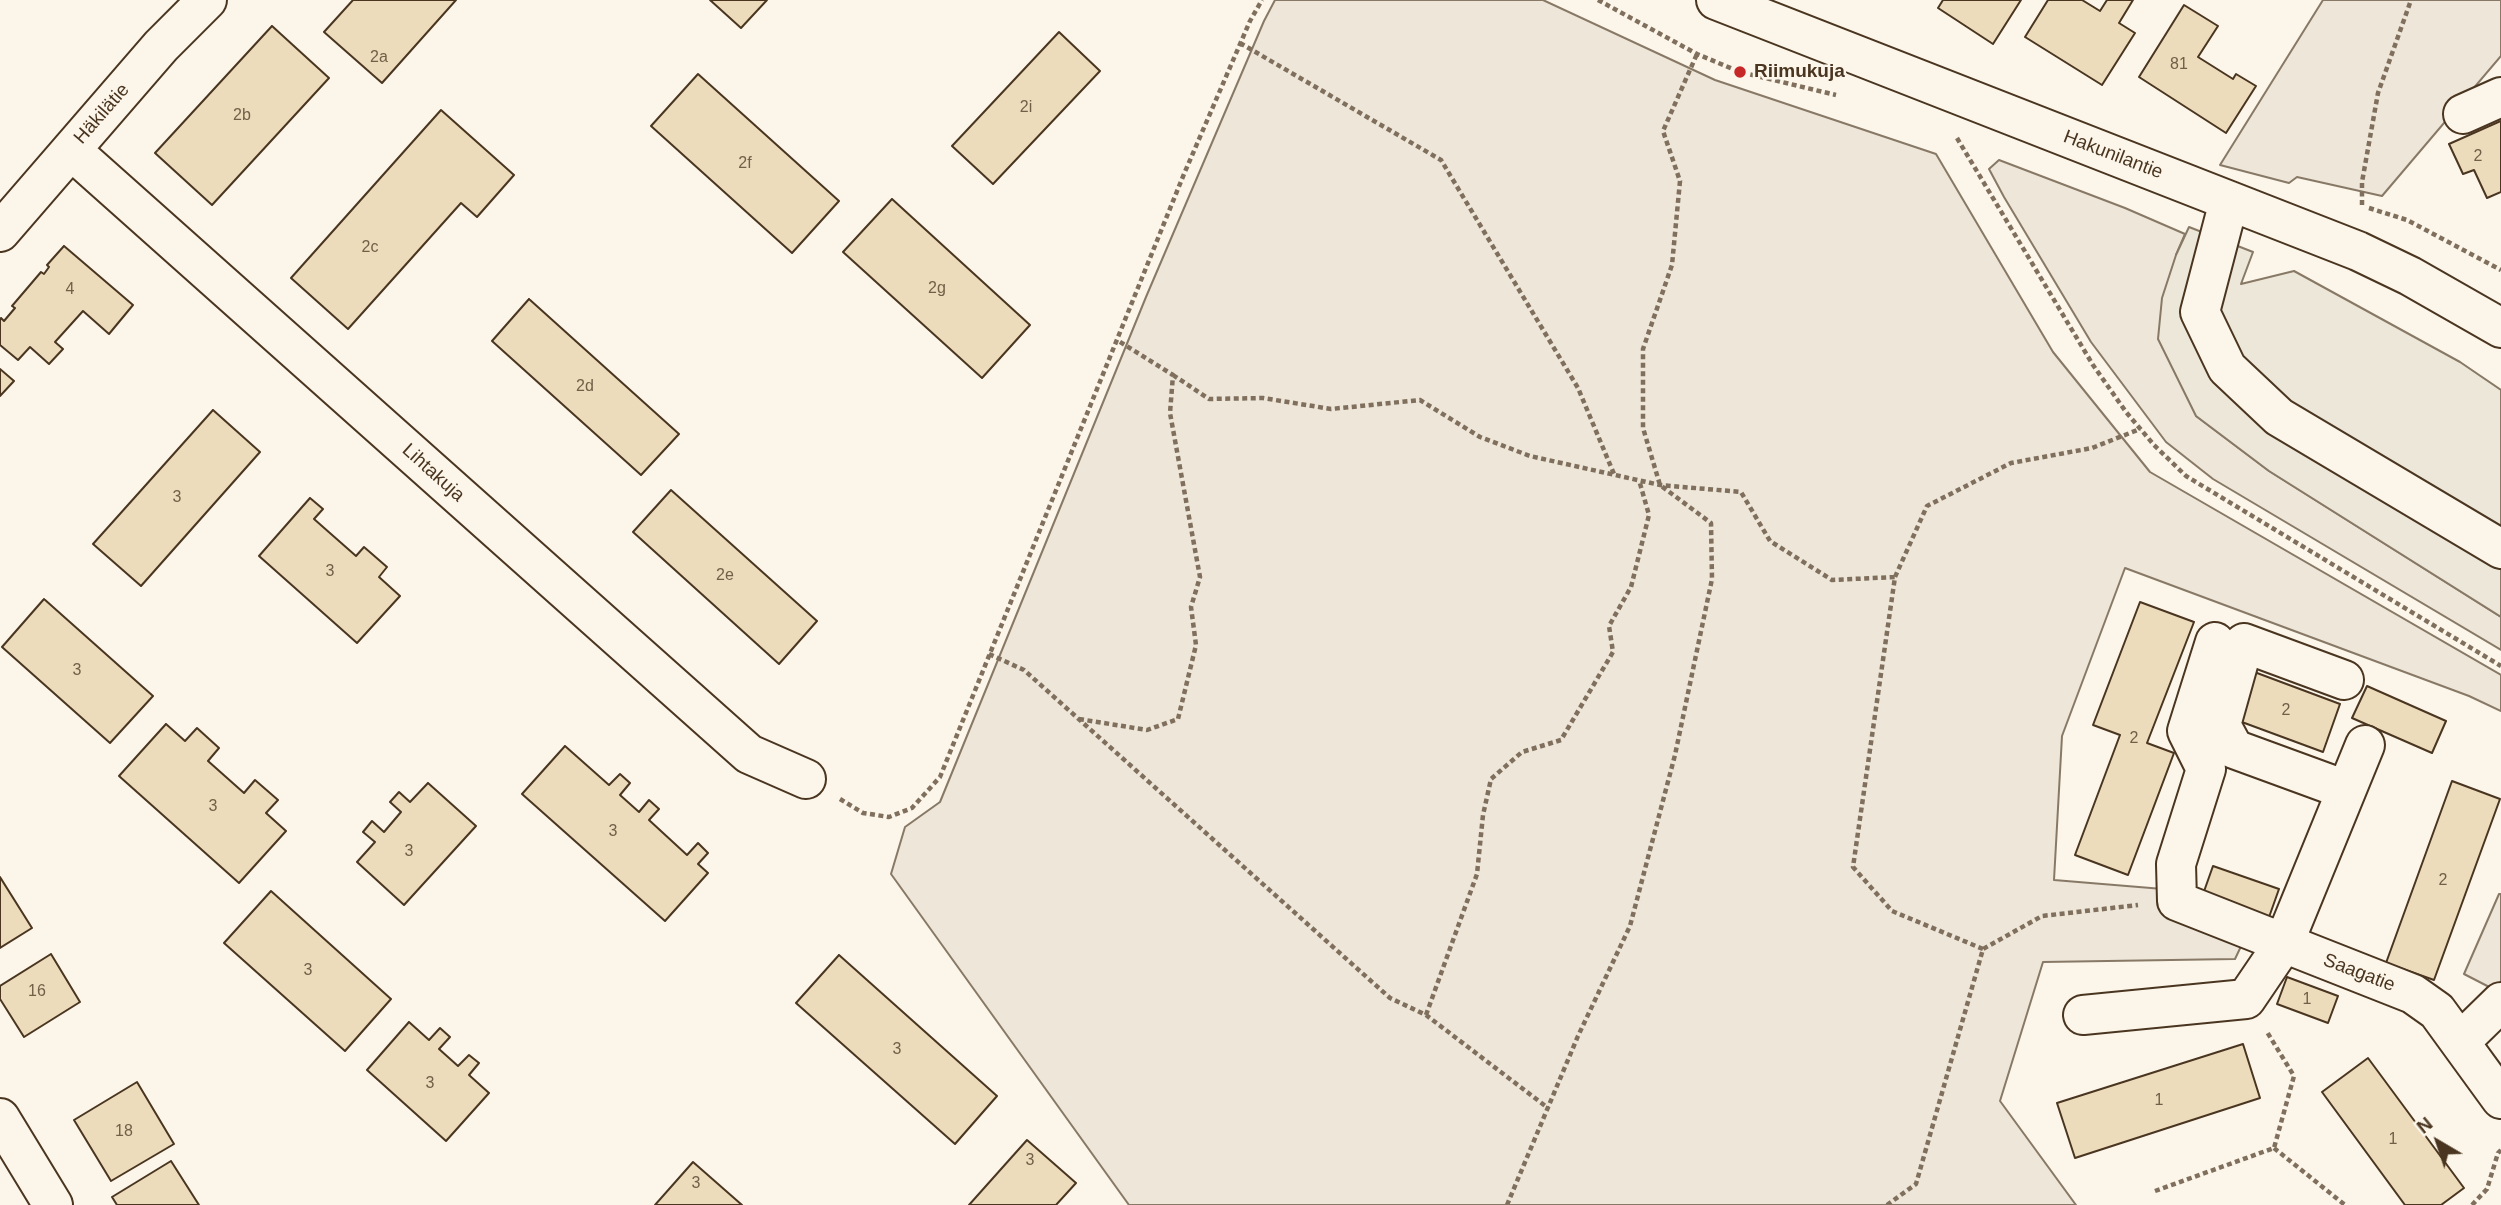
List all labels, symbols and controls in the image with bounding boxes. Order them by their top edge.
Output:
house number: 2a [370,48,388,68]
house number: 81 [2170,55,2188,75]
place label: Riimukuja [1754,61,1845,83]
marker: Riimukuja [1732,64,1748,80]
street label: Häkilätie [69,79,135,149]
house number: 2i [1020,98,1032,118]
house number: 2b [233,106,251,126]
street label: Hakunilantie [2060,126,2166,184]
house number: 2 [2474,147,2482,167]
house number: 2f [738,154,752,174]
house number: 2c [362,238,378,258]
house number: 2g [928,279,946,299]
house number: 4 [66,280,74,300]
house number: 2d [576,377,594,397]
street label: Lihtakuja [397,439,469,507]
house number: 3 [173,488,181,508]
house number: 3 [326,562,334,582]
house number: 2e [716,566,734,586]
house number: 3 [73,661,81,681]
house number: 2 [2282,701,2290,721]
house number: 2 [2130,729,2138,749]
house number: 3 [209,797,217,817]
house number: 3 [609,822,617,842]
house number: 3 [405,842,413,862]
house number: 2 [2439,871,2447,891]
street label: Saagatie [2320,949,2398,997]
house number: 3 [304,961,312,981]
house number: 16 [28,982,46,1002]
house number: 1 [2303,990,2311,1010]
house number: 3 [893,1040,901,1060]
house number: 3 [426,1074,434,1094]
house number: 1 [2155,1091,2163,1111]
north arrow [2403,1107,2473,1177]
text: N [2413,1113,2436,1138]
house number: 18 [115,1122,133,1142]
house number: 1 [2389,1130,2397,1150]
house number: 3 [1026,1151,1034,1171]
house number: 3 [692,1174,700,1194]

